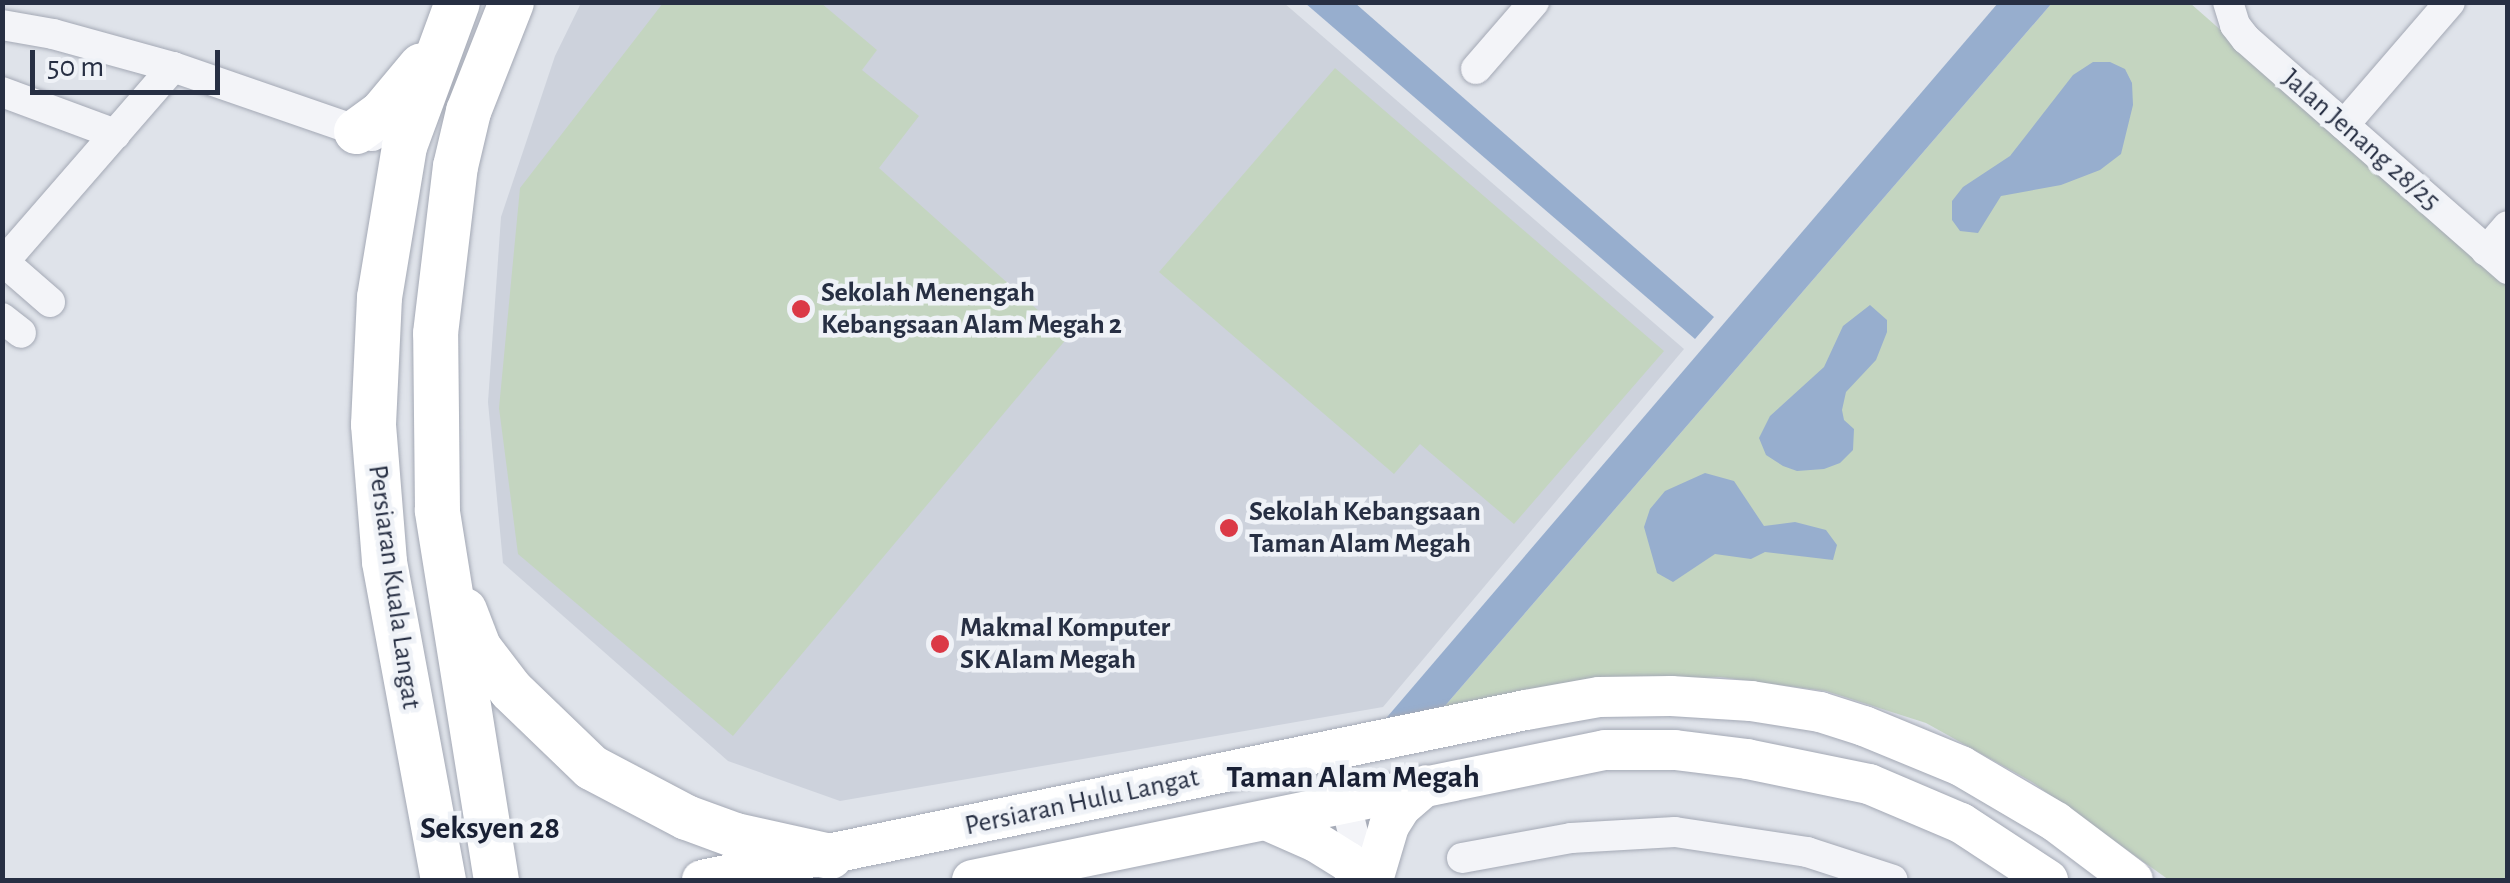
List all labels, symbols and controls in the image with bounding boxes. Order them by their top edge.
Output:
scale bar [35,30,225,92]
text: 50 m [47,52,104,82]
street label: Jalan Jenang 28/25 [2275,62,2447,218]
place label: Sekolah Menengah Kebangsaan Alam Megah 2 [821,276,1122,342]
marker: Sekolah Menengah Kebangsaan Alam Megah 2 [790,298,812,320]
street label: Persiaran Kuala Langat [360,463,428,711]
place label: Sekolah Kebangsaan Taman Alam Megah [1249,495,1481,561]
marker: Sekolah Kebangsaan Taman Alam Megah [1218,517,1240,539]
place label: Makmal Komputer SK Alam Megah [960,611,1170,677]
marker: Makmal Komputer SK Alam Megah [929,633,951,655]
district label: Taman Alam Megah [1226,758,1480,796]
street label: Persiaran Hulu Langat [962,761,1202,843]
district label: Seksyen 28 [420,809,560,847]

